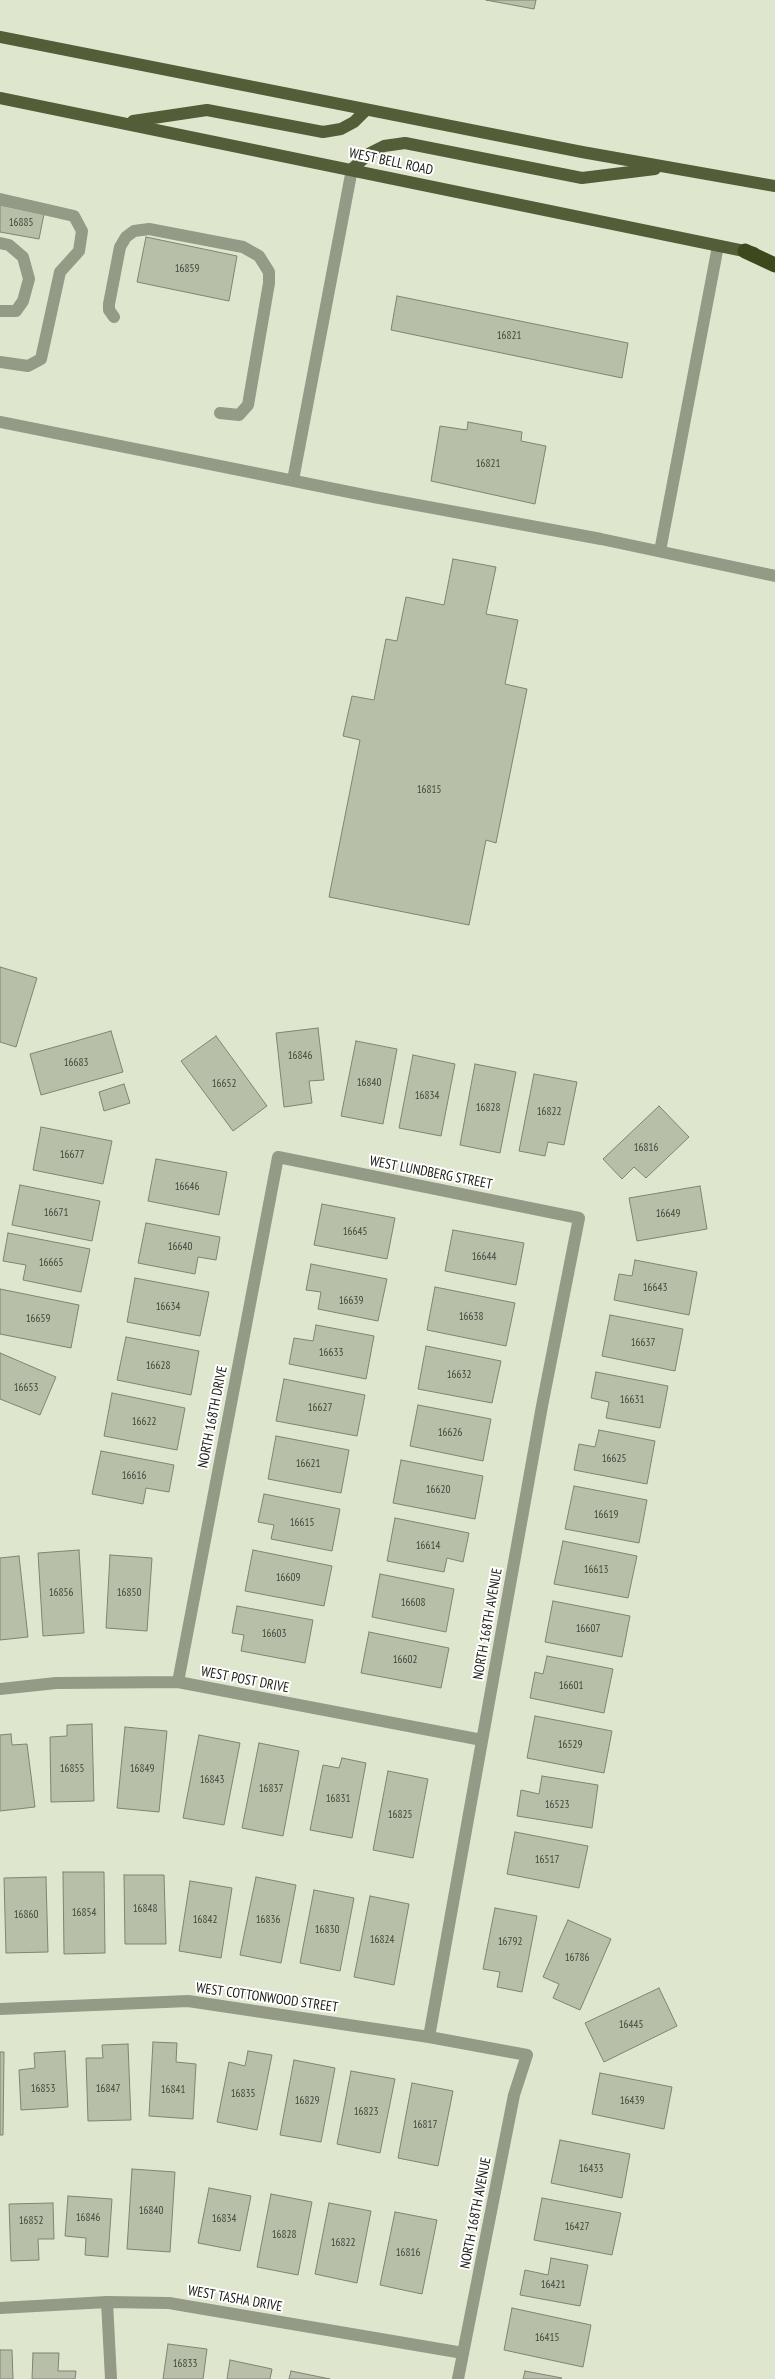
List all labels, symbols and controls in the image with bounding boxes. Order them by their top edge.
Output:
street label: WEST BELL ROAD [347,145,435,179]
house number: 16885 [9,216,33,230]
house number: 16859 [175,262,199,276]
house number: 16821 [497,329,521,343]
house number: 16821 [476,457,500,471]
house number: 16815 [417,783,441,797]
house number: 16846 [288,1049,312,1063]
house number: 16683 [64,1056,88,1070]
house number: 16840 [357,1076,381,1090]
house number: 16652 [212,1077,236,1091]
house number: 16834 [415,1089,439,1103]
house number: 16828 [476,1101,500,1115]
house number: 16822 [537,1105,561,1119]
house number: 16816 [634,1141,658,1155]
house number: 16677 [60,1148,84,1162]
street label: WEST LUNDBERG STREET [368,1153,494,1193]
house number: 16646 [175,1180,199,1194]
house number: 16671 [44,1206,68,1220]
house number: 16649 [656,1207,680,1221]
house number: 16645 [343,1225,367,1239]
house number: 16640 [168,1240,192,1254]
house number: 16644 [472,1250,496,1264]
house number: 16665 [39,1256,63,1270]
house number: 16643 [643,1281,667,1295]
house number: 16639 [339,1294,363,1308]
house number: 16634 [156,1300,180,1314]
house number: 16638 [459,1310,483,1324]
house number: 16659 [26,1312,50,1326]
house number: 16637 [631,1336,655,1350]
house number: 16633 [319,1346,343,1360]
house number: 16628 [146,1359,170,1373]
street label: NORTH 168TH DRIVE [195,1365,231,1469]
house number: 16632 [447,1368,471,1382]
house number: 16653 [14,1381,38,1395]
house number: 16631 [620,1393,644,1407]
house number: 16627 [308,1401,332,1415]
house number: 16622 [132,1415,156,1429]
house number: 16626 [438,1426,462,1440]
house number: 16625 [602,1452,626,1466]
house number: 16621 [296,1457,320,1471]
house number: 16616 [122,1469,146,1483]
house number: 16620 [426,1483,450,1497]
house number: 16619 [594,1508,618,1522]
house number: 16615 [290,1516,314,1530]
house number: 16614 [416,1539,440,1553]
house number: 16613 [584,1563,608,1577]
street label: NORTH 168TH AVENUE [470,1567,506,1681]
house number: 16609 [276,1571,300,1585]
house number: 16856 [49,1586,73,1600]
house number: 16850 [117,1586,141,1600]
house number: 16608 [401,1596,425,1610]
house number: 16607 [576,1622,600,1636]
house number: 16603 [262,1627,286,1641]
house number: 16602 [393,1653,417,1667]
street label: WEST POST DRIVE [199,1663,291,1697]
house number: 16601 [559,1679,583,1693]
house number: 16529 [558,1738,582,1752]
house number: 16855 [60,1762,84,1776]
house number: 16849 [130,1762,154,1776]
house number: 16843 [200,1773,224,1787]
house number: 16837 [259,1782,283,1796]
house number: 16831 [326,1792,350,1806]
house number: 16523 [545,1798,569,1812]
house number: 16825 [388,1808,412,1822]
house number: 16517 [535,1853,559,1867]
house number: 16848 [133,1902,157,1916]
house number: 16854 [72,1906,96,1920]
house number: 16860 [14,1908,38,1922]
house number: 16842 [193,1913,217,1927]
house number: 16836 [256,1913,280,1927]
house number: 16830 [315,1923,339,1937]
house number: 16824 [370,1933,394,1947]
house number: 16792 [498,1935,522,1949]
house number: 16786 [565,1951,589,1965]
street label: WEST COTTONWOOD STREET [195,1980,339,2016]
house number: 16445 [619,2018,643,2032]
house number: 16853 [31,2082,55,2096]
house number: 16847 [96,2082,120,2096]
house number: 16841 [161,2083,185,2097]
house number: 16835 [231,2087,255,2101]
house number: 16829 [295,2094,319,2108]
house number: 16439 [620,2094,644,2108]
house number: 16823 [354,2105,378,2119]
house number: 16817 [413,2118,437,2132]
street label: NORTH 168TH AVENUE [457,2156,495,2270]
house number: 16433 [579,2162,603,2176]
house number: 16840 [139,2204,163,2218]
house number: 16846 [76,2211,100,2225]
house number: 16834 [212,2212,236,2226]
house number: 16852 [19,2214,43,2228]
house number: 16427 [565,2220,589,2234]
house number: 16828 [272,2228,296,2242]
house number: 16822 [331,2236,355,2250]
house number: 16816 [396,2246,420,2260]
house number: 16421 [541,2278,565,2292]
street label: WEST TASHA DRIVE [186,2282,284,2316]
house number: 16415 [535,2331,559,2345]
house number: 16833 [173,2357,197,2371]

